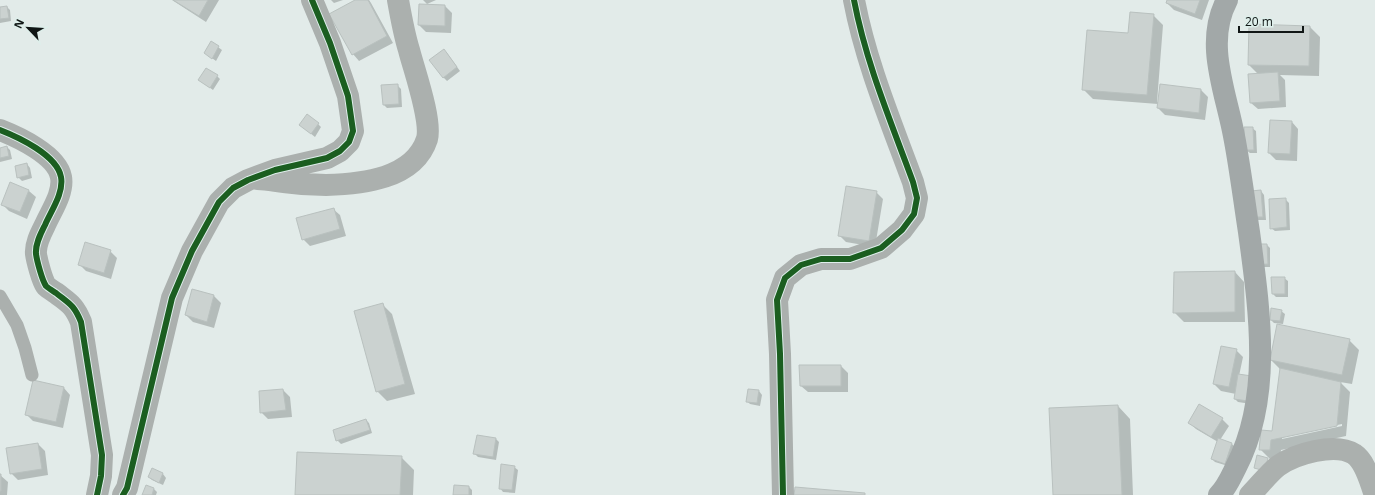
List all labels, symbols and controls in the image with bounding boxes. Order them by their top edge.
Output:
north arrow [8,8,48,48]
scale bar [1239,8,1303,34]
text: 20 m [1245,13,1273,30]
text: N [10,16,27,31]

